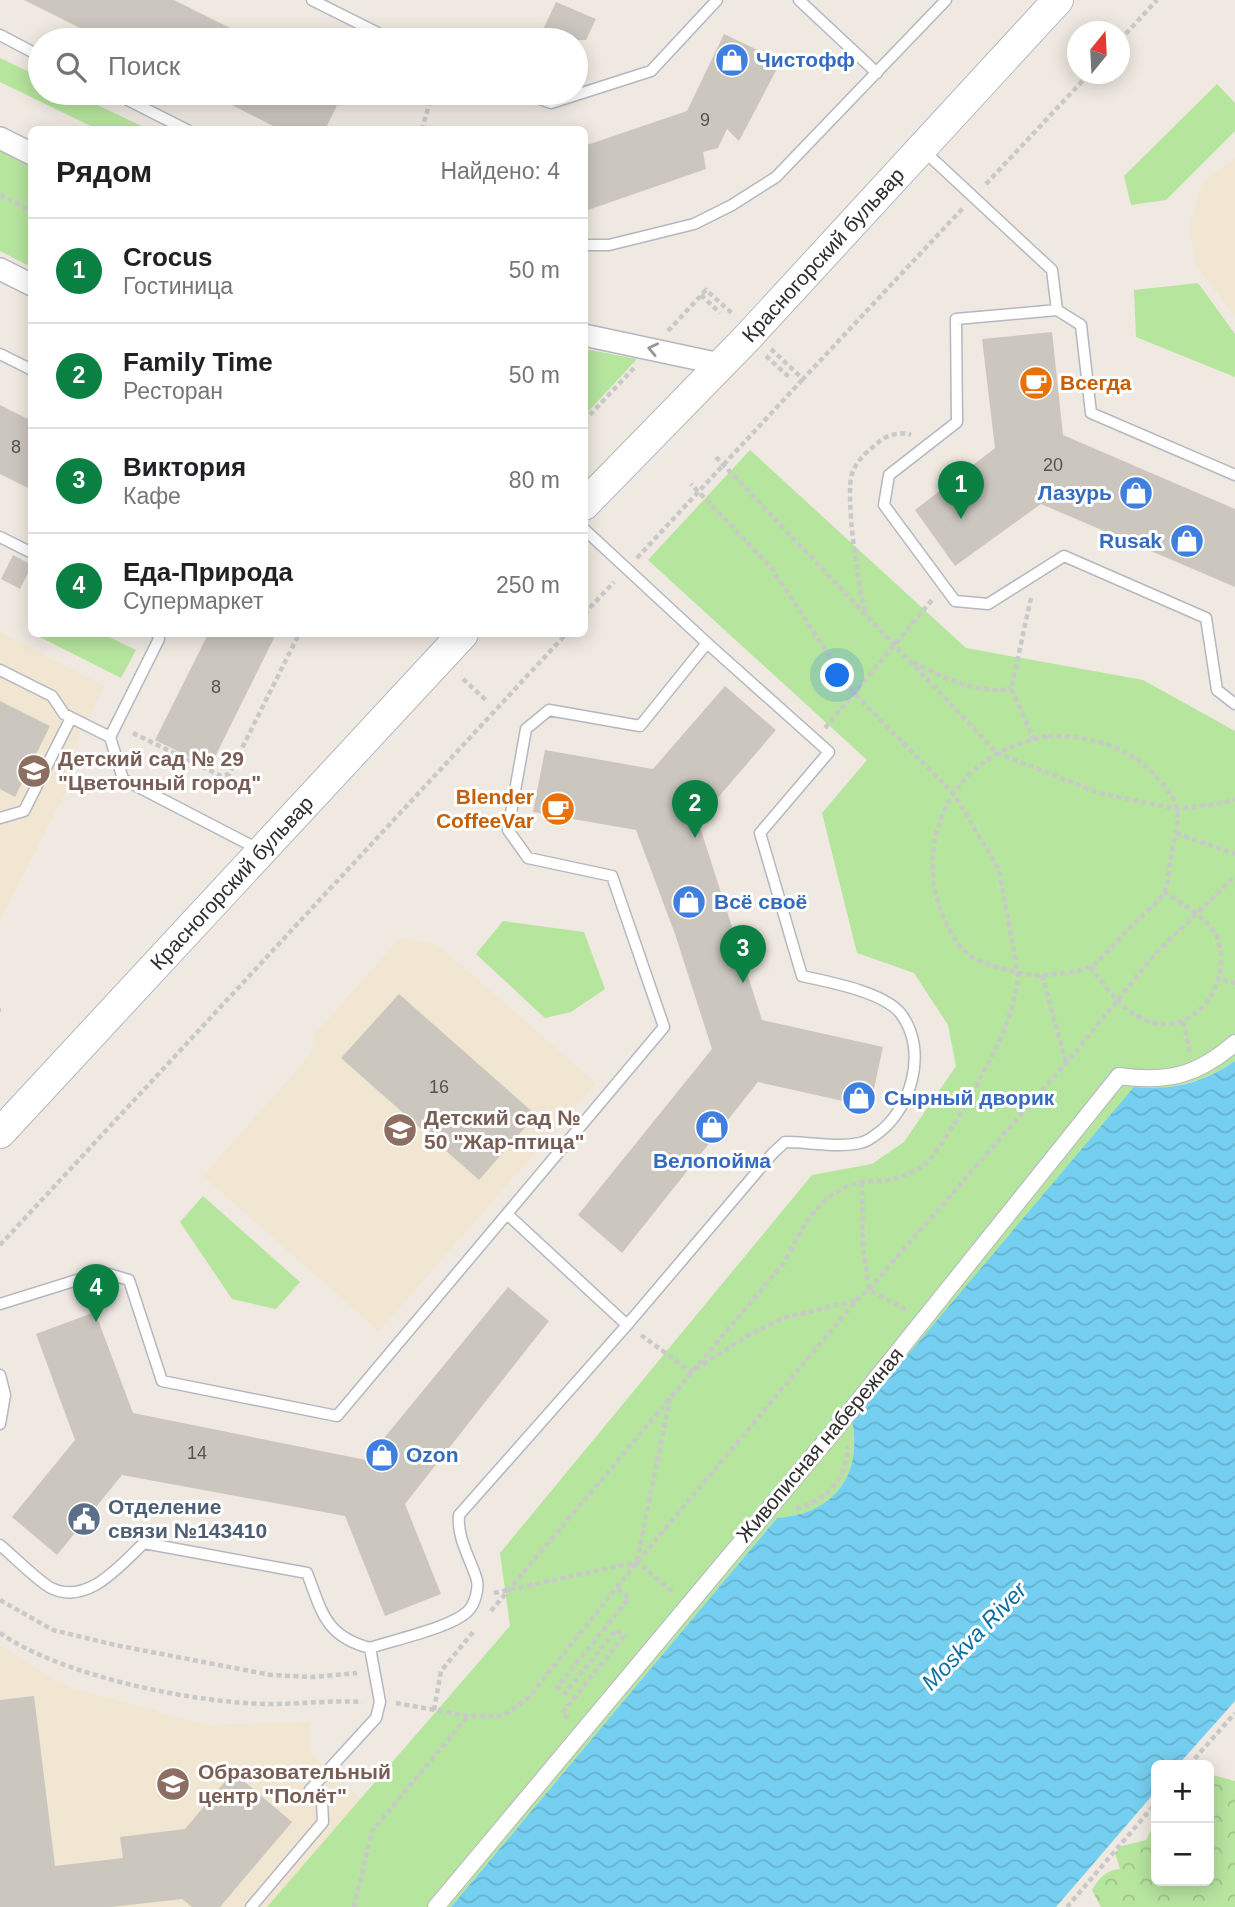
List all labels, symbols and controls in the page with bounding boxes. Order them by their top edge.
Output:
north arrow [1067,21,1130,84]
search box [28,28,588,105]
shop icon: Чистофф [713,41,751,79]
icon: search [52,48,90,86]
place label: Чистофф [756,48,855,71]
text: Поиск [108,51,180,81]
house number: 9 [700,110,710,130]
text: Рядом [56,155,152,188]
text: Найдено: 4 [440,158,560,184]
street label: Красногорский бульвар [737,163,909,346]
text: Crocus [123,242,213,272]
text: 1 [73,257,85,283]
text: 50 m [509,257,560,283]
text: Гостиница [123,273,233,299]
one-way arrow [647,343,659,358]
text: Family Time [123,347,273,377]
text: 2 [73,362,85,388]
text: 50 m [509,362,560,388]
cafe icon: Всегда [1017,364,1055,402]
place label: Всегда [1060,371,1132,394]
text: Ресторан [123,378,223,404]
house number: 8 [11,437,21,457]
text: Виктория [123,452,246,482]
house number: 20 [1043,455,1063,475]
pin: 1 [938,461,984,519]
text: 3 [73,467,85,493]
text: 80 m [509,467,560,493]
shop icon: Лазурь [1117,474,1155,512]
place label: Лазурь [1038,481,1112,504]
text: Кафе [123,483,181,509]
shop icon: Rusak [1168,522,1206,560]
place label: Rusak [1099,529,1162,552]
text: Еда-Природа [123,557,293,587]
text: 4 [73,572,85,598]
text: 250 m [496,572,560,598]
text: Супермаркет [123,588,263,614]
your location [820,658,854,692]
house number: 8 [211,677,221,697]
place label: Детский сад № 29 "Цветочный город" [58,747,261,794]
school or university icon: Детский сад № 29 "Цветочный город" [15,752,53,790]
pin: 2 [672,780,718,838]
place label: Blender CoffeeVar [436,785,534,832]
cafe icon: Blender CoffeeVar [539,790,577,828]
street label: Красногорский бульвар [146,791,318,974]
shop icon: Всё своё [670,883,708,921]
place label: Всё своё [714,890,807,913]
pin: 3 [720,925,766,983]
house number: 16 [429,1077,449,1097]
shop icon: Сырный дворик [840,1079,878,1117]
place label: Сырный дворик [884,1086,1055,1109]
place label: Детский сад № 50 "Жар-птица" [424,1106,585,1153]
shop icon: Велопойма [693,1108,731,1146]
school or university icon: Детский сад № 50 "Жар-птица" [381,1111,419,1149]
place label: Велопойма [653,1149,771,1172]
pin: 4 [73,1264,119,1322]
street label: Живописная набережная [732,1343,908,1546]
shop icon: Ozon [363,1436,401,1474]
house number: 14 [187,1443,207,1463]
place label: Ozon [406,1443,459,1466]
place label: Отделение связи №143410 [108,1495,267,1542]
public building icon: Отделение связи №143410 [65,1500,103,1538]
water label: Moskva River [916,1576,1033,1695]
place label: Образовательный центр "Полёт" [198,1760,391,1807]
map controls [1151,1760,1214,1886]
button: + [1151,1760,1214,1823]
school or university icon: Образовательный центр "Полёт" [154,1765,192,1803]
button: − [1151,1823,1214,1886]

